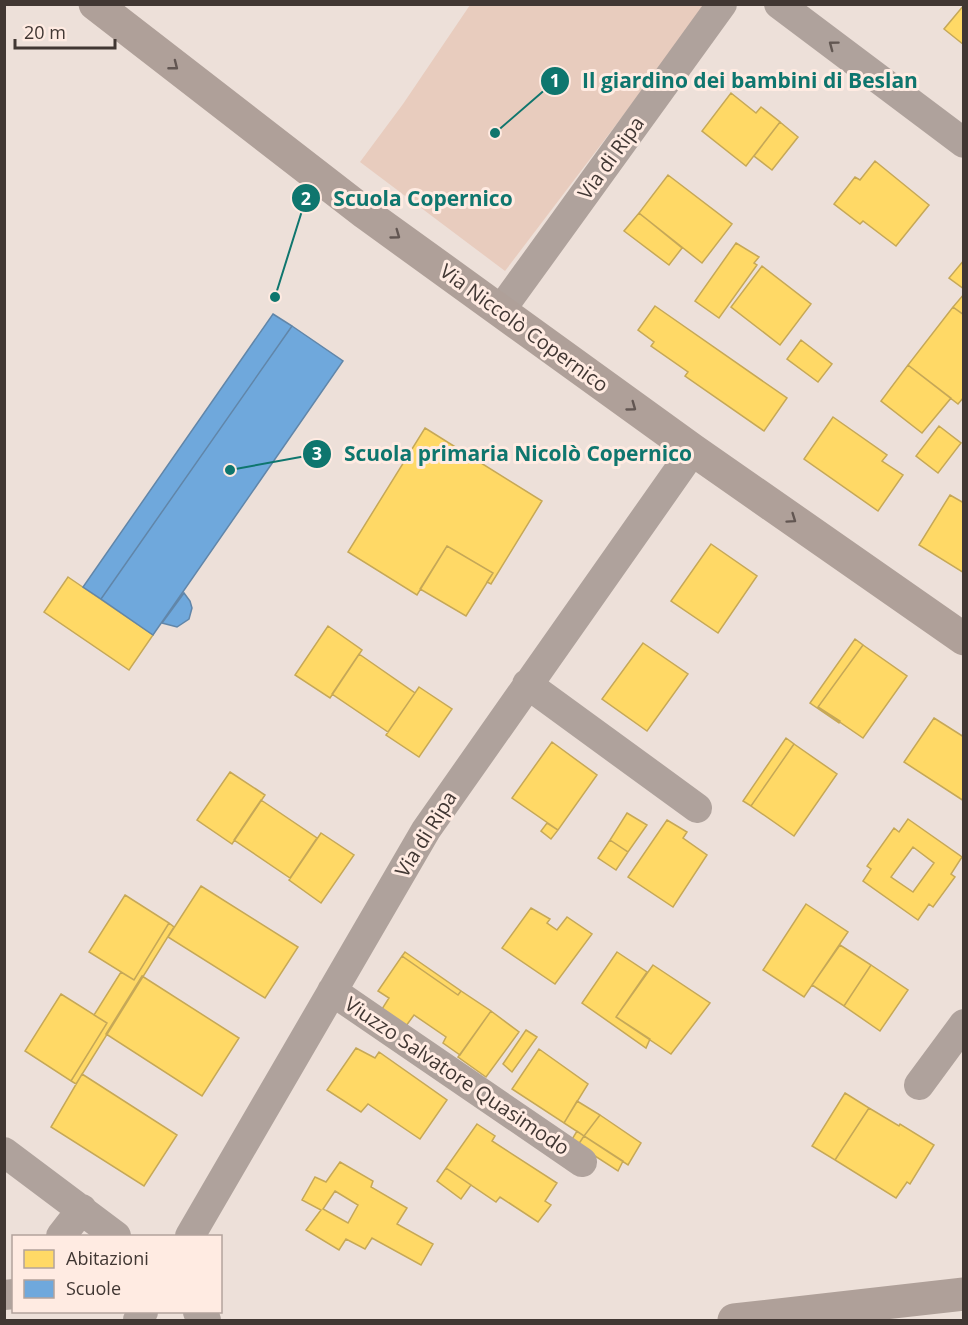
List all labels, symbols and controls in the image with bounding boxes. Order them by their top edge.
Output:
scale bar [15,12,116,50]
text: 20 m [24,20,66,44]
one-way arrow [828,41,839,52]
one-way arrow [168,59,179,70]
callout: Il giardino dei bambini di Beslan [540,61,930,100]
text: Il giardino dei bambini di Beslan [582,66,918,94]
text: 1 [550,68,560,92]
street label: Via di Ripa [571,111,650,205]
callout: Scuola Copernico [291,179,524,218]
text: Scuola Copernico [333,184,513,212]
text: 2 [301,186,311,210]
one-way arrow [390,228,401,239]
street label: Via Niccolò Copernico [435,257,614,398]
one-way arrow [626,399,637,410]
callout: Scuola primaria Nicolò Copernico [302,434,704,473]
text: Scuola primaria Nicolò Copernico [344,439,692,467]
text: 3 [312,441,322,465]
one-way arrow [785,512,796,523]
street label: Via di Ripa [389,786,463,882]
street label: Viuzzo Salvatore Quasimodo [340,990,575,1161]
legend [12,1235,222,1313]
text: Abitazioni [66,1246,149,1270]
text: Scuole [66,1276,121,1300]

